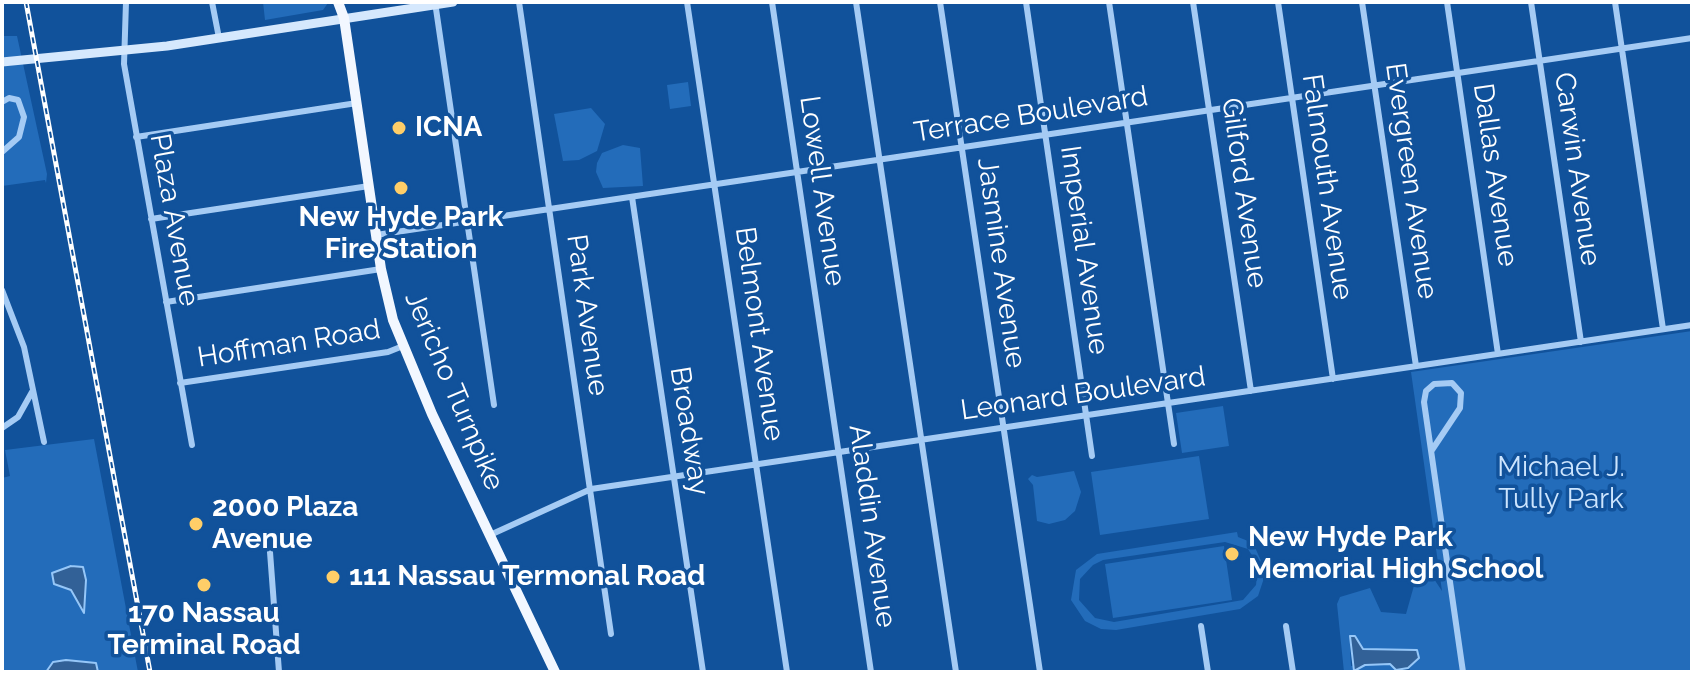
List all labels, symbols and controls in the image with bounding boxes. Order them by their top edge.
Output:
street label: Evergreen Avenue [1378,61,1444,301]
street label: Carwin Avenue [1547,70,1607,268]
street label: Falmouth Avenue [1295,72,1359,302]
street label: Terrace Boulevard [912,80,1150,150]
street label: Dallas Avenue [1466,81,1524,269]
street label: Lowell Avenue [792,94,852,288]
street label: Gilford Avenue [1214,96,1274,290]
place label: ICNA [415,111,482,145]
marker: ICNA [390,119,408,137]
street label: Plaza Avenue [142,131,206,309]
street label: Imperial Avenue [1053,143,1115,357]
street label: Jasmine Avenue [970,156,1032,370]
marker: New Hyde Park Fire Station [392,179,410,197]
place label: New Hyde Park Fire Station [299,201,503,267]
street label: Belmont Avenue [727,225,791,443]
street label: Park Avenue [559,232,615,398]
street label: Jericho Turnpike [397,287,511,495]
street label: Hoffman Road [195,313,383,375]
street label: Leonard Boulevard [958,360,1208,428]
street label: Broadway [662,364,716,498]
street label: Aladdin Avenue [841,422,903,630]
park label: Michael J. Tully Park [1497,451,1625,517]
place label: 2000 Plaza Avenue [212,491,358,557]
marker: 2000 Plaza Avenue [187,515,205,533]
place label: New Hyde Park Memorial High School [1248,521,1543,587]
marker: New Hyde Park Memorial High School [1223,545,1241,563]
place label: 111 Nassau Termonal Road [349,560,705,594]
marker: 111 Nassau Termonal Road [324,568,342,586]
marker: 170 Nassau Terminal Road [195,576,213,594]
place label: 170 Nassau Terminal Road [107,597,301,663]

